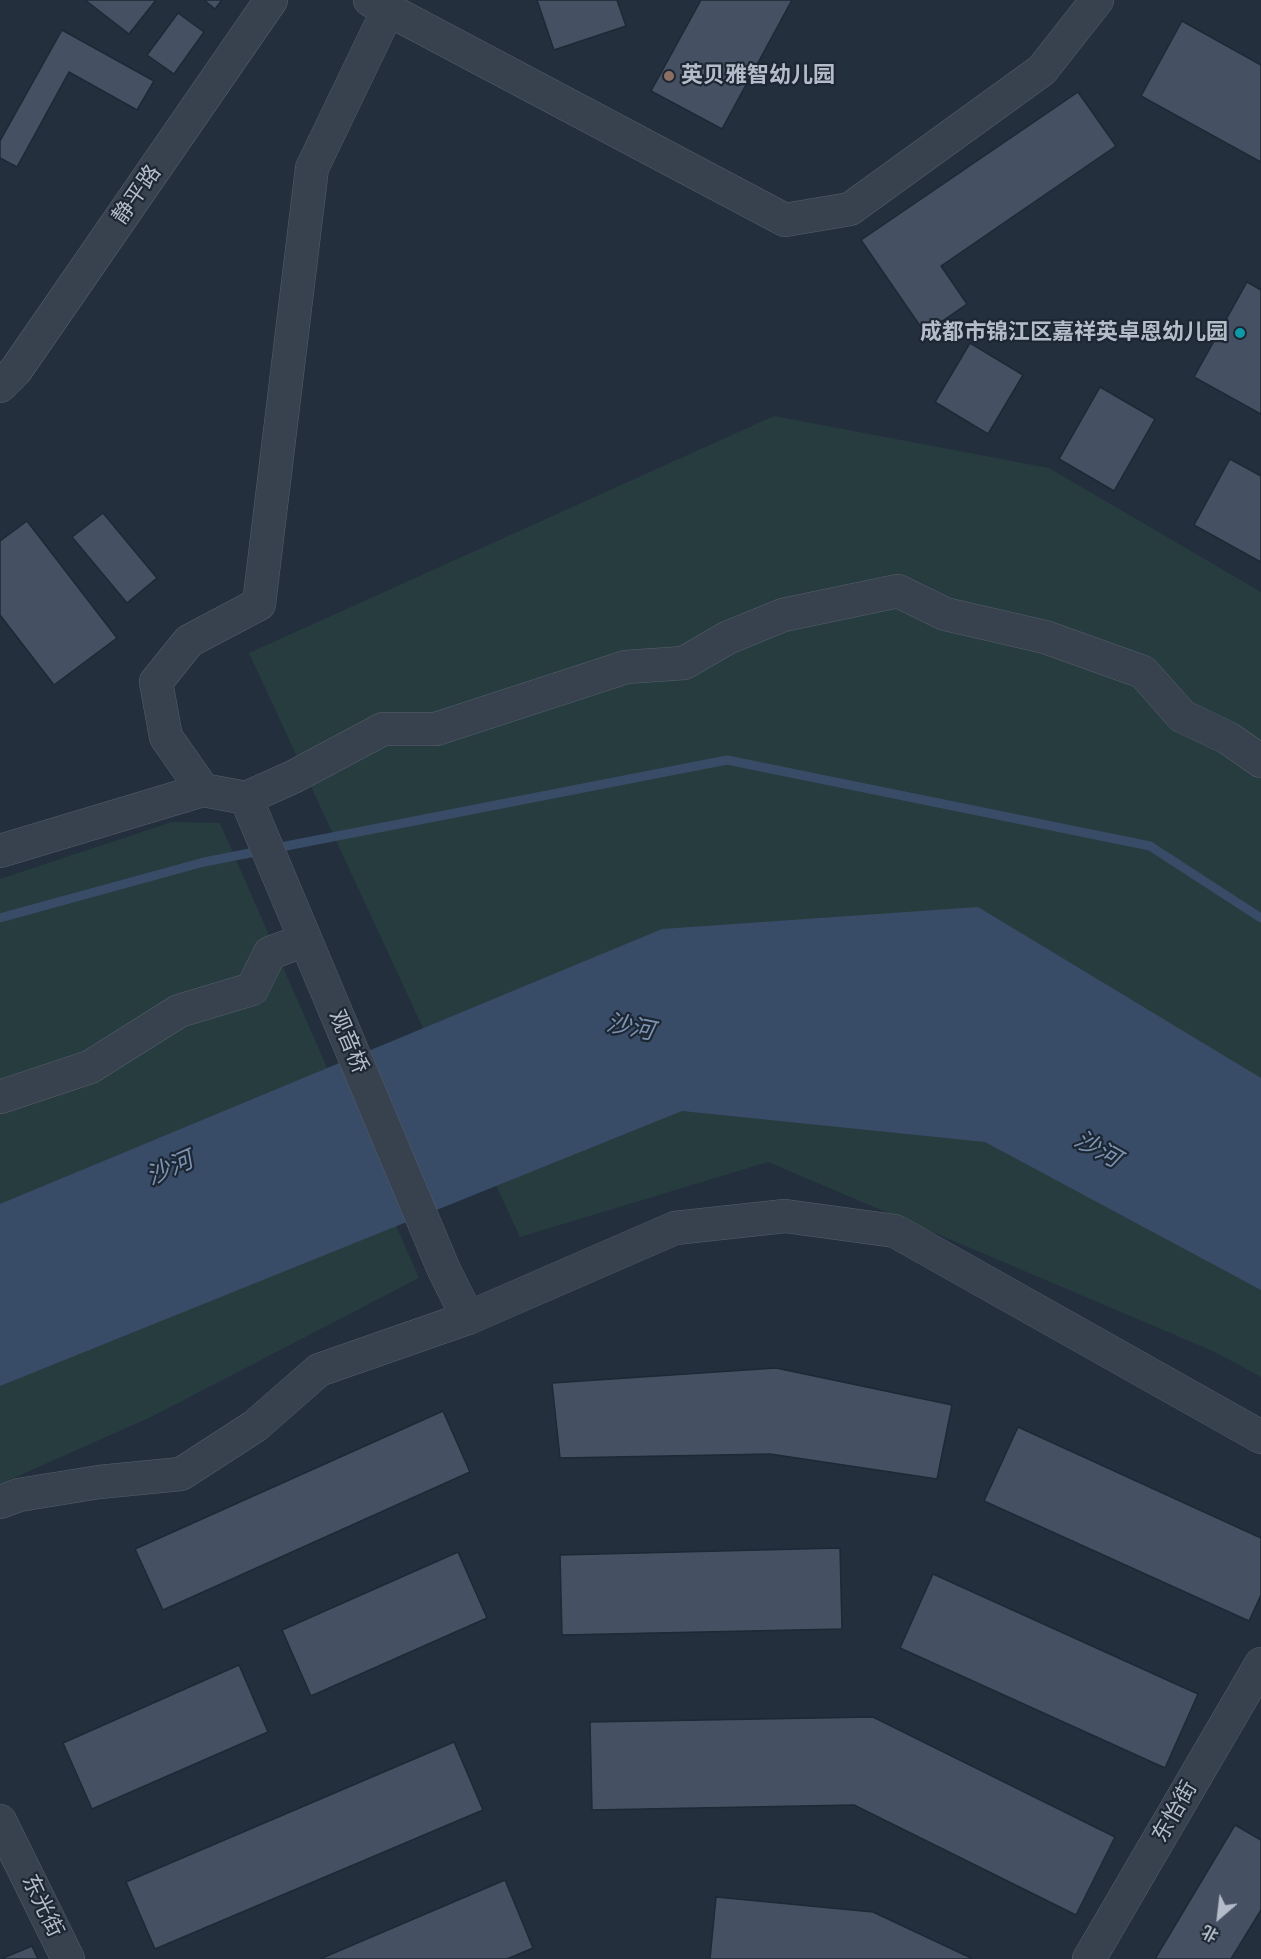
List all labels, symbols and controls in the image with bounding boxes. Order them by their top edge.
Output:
place label: 英贝雅智幼儿园 [681,63,835,89]
marker: 英贝雅智幼儿园 [662,69,676,83]
street label: 静平路 [107,160,167,230]
place label: 成都市锦江区嘉祥英卓恩幼儿园 [920,320,1228,346]
marker: 成都市锦江区嘉祥英卓恩幼儿园 [1233,326,1247,340]
street label: 观音桥 [323,1006,373,1078]
water label: 沙河 [604,1009,656,1047]
water label: 沙河 [1069,1126,1125,1174]
water label: 沙河 [142,1146,198,1192]
street label: 东怡街 [1147,1777,1203,1847]
street label: 东光街 [16,1871,68,1941]
north arrow [1189,1887,1249,1947]
text: 北 [1199,1921,1222,1945]

